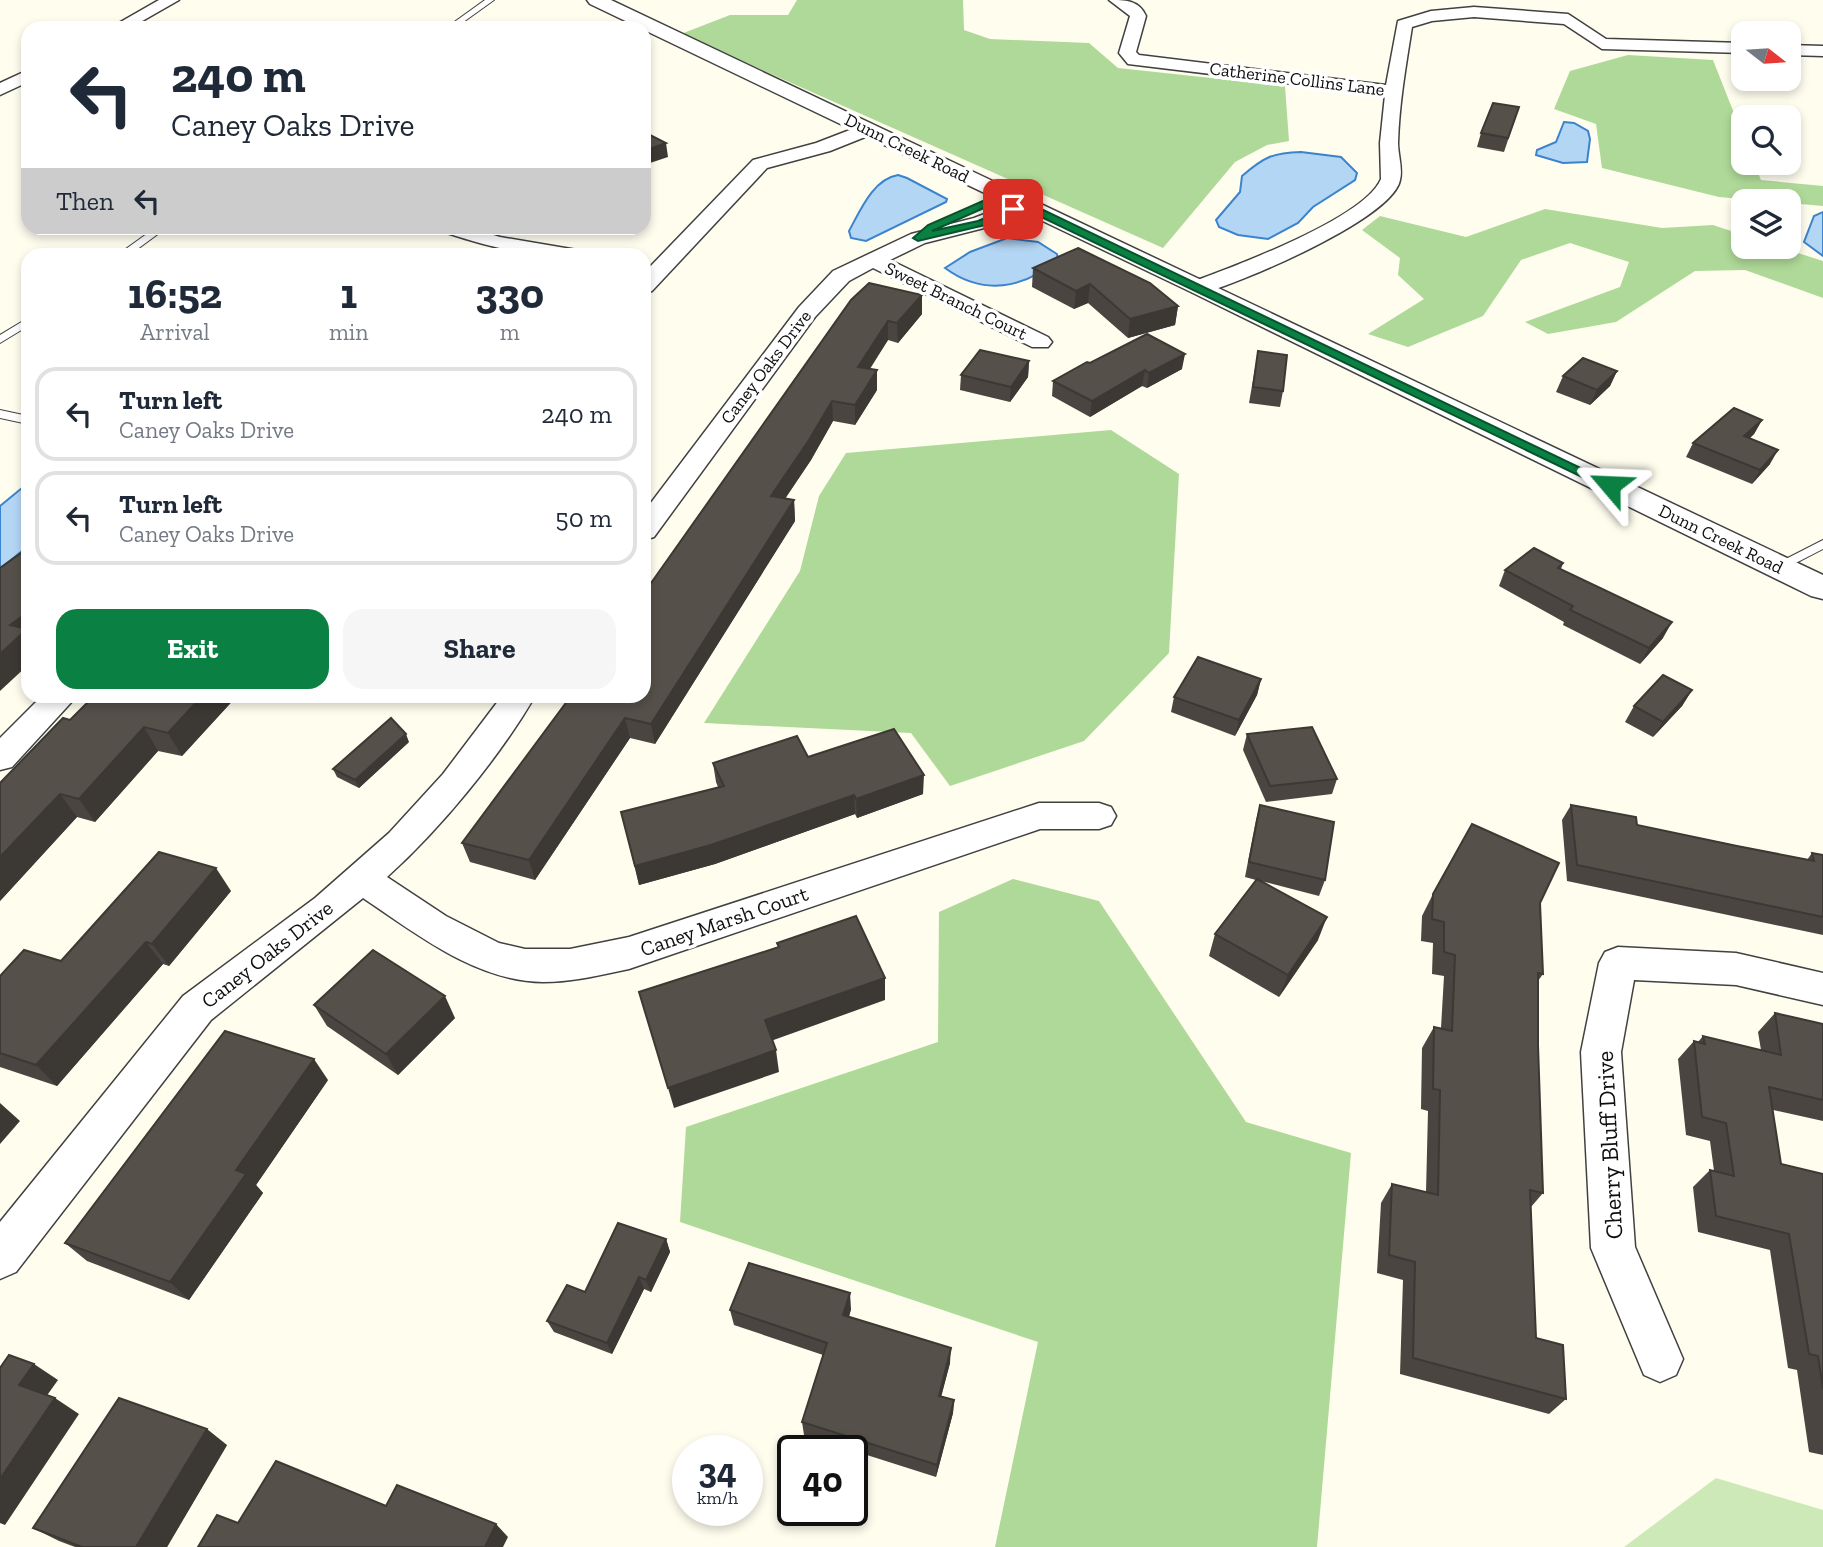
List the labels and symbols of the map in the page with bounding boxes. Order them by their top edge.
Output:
north arrow [1731,21,1801,91]
street label: Catherine Collins Lane [1208,57,1386,101]
street label: Dunn Creek Road [841,108,973,188]
pin [983,179,1043,239]
street label: Sweet Branch Court [881,257,1031,345]
street label: Caney Oaks Drive [716,306,816,428]
position arrow [1573,448,1647,522]
street label: Dunn Creek Road [1655,499,1787,579]
street label: Caney Marsh Court [637,881,811,961]
street label: Caney Oaks Drive [196,895,338,1013]
street label: Cherry Bluff Drive [1590,1050,1628,1240]
speed limit sign: 40 [777,1435,868,1526]

